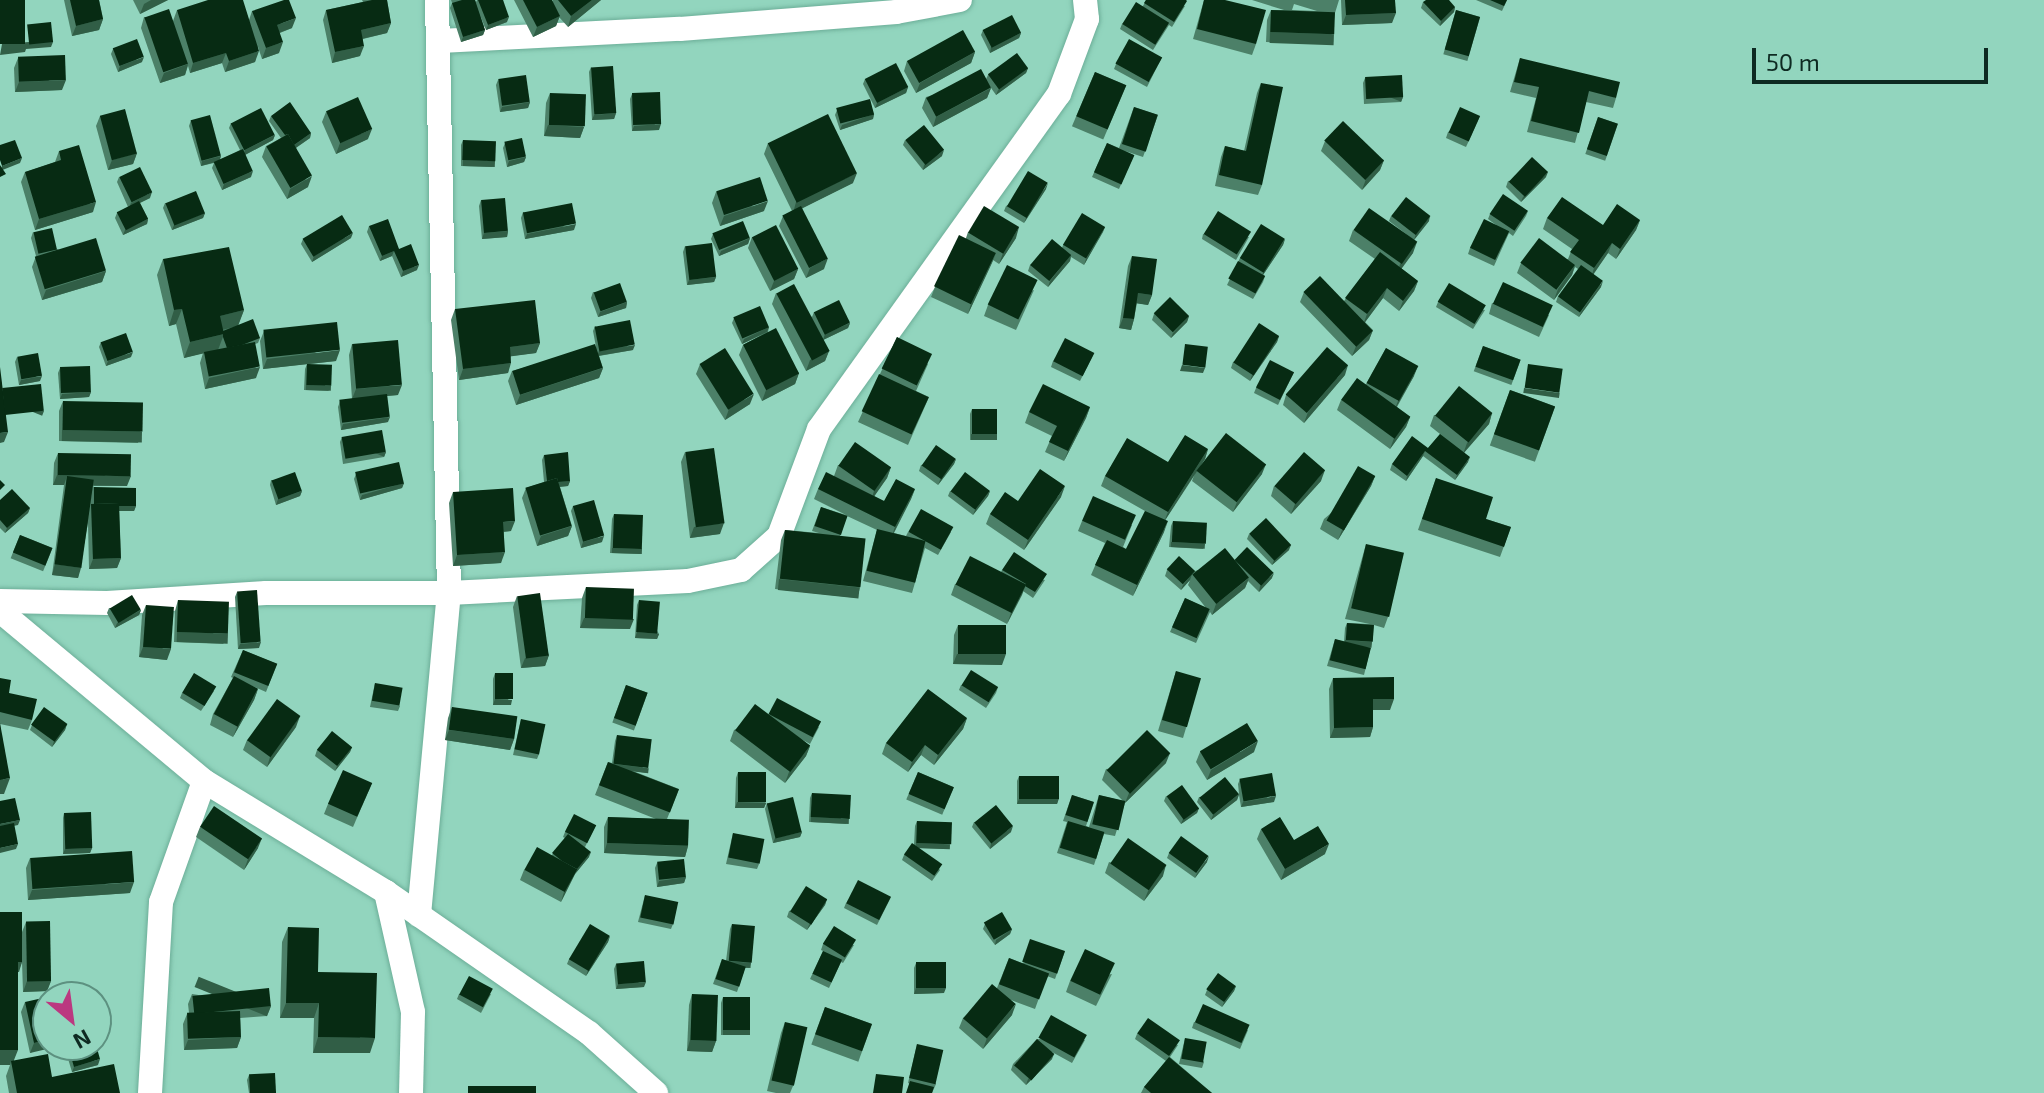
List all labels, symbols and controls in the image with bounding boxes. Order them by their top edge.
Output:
scale bar [1756,32,1992,82]
text: 50 m [1766,47,1820,76]
north arrow [32,981,112,1061]
text: N [69,1025,96,1055]

